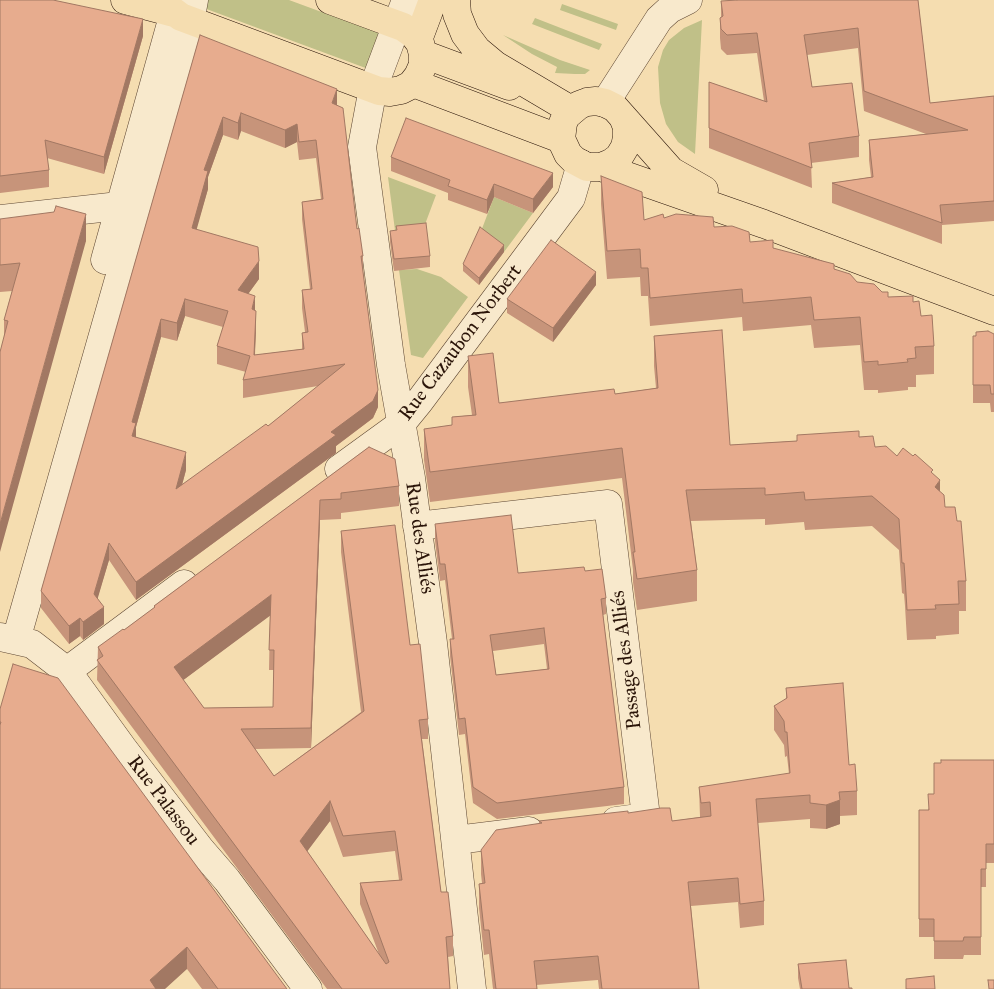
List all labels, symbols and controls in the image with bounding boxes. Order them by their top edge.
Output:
street label: Rue Cazaubon Norbert [394,260,528,426]
street label: Rue des Alliés [399,481,439,595]
street label: Passage des Alliés [607,589,647,731]
street label: Rue Palassou [122,751,204,851]

